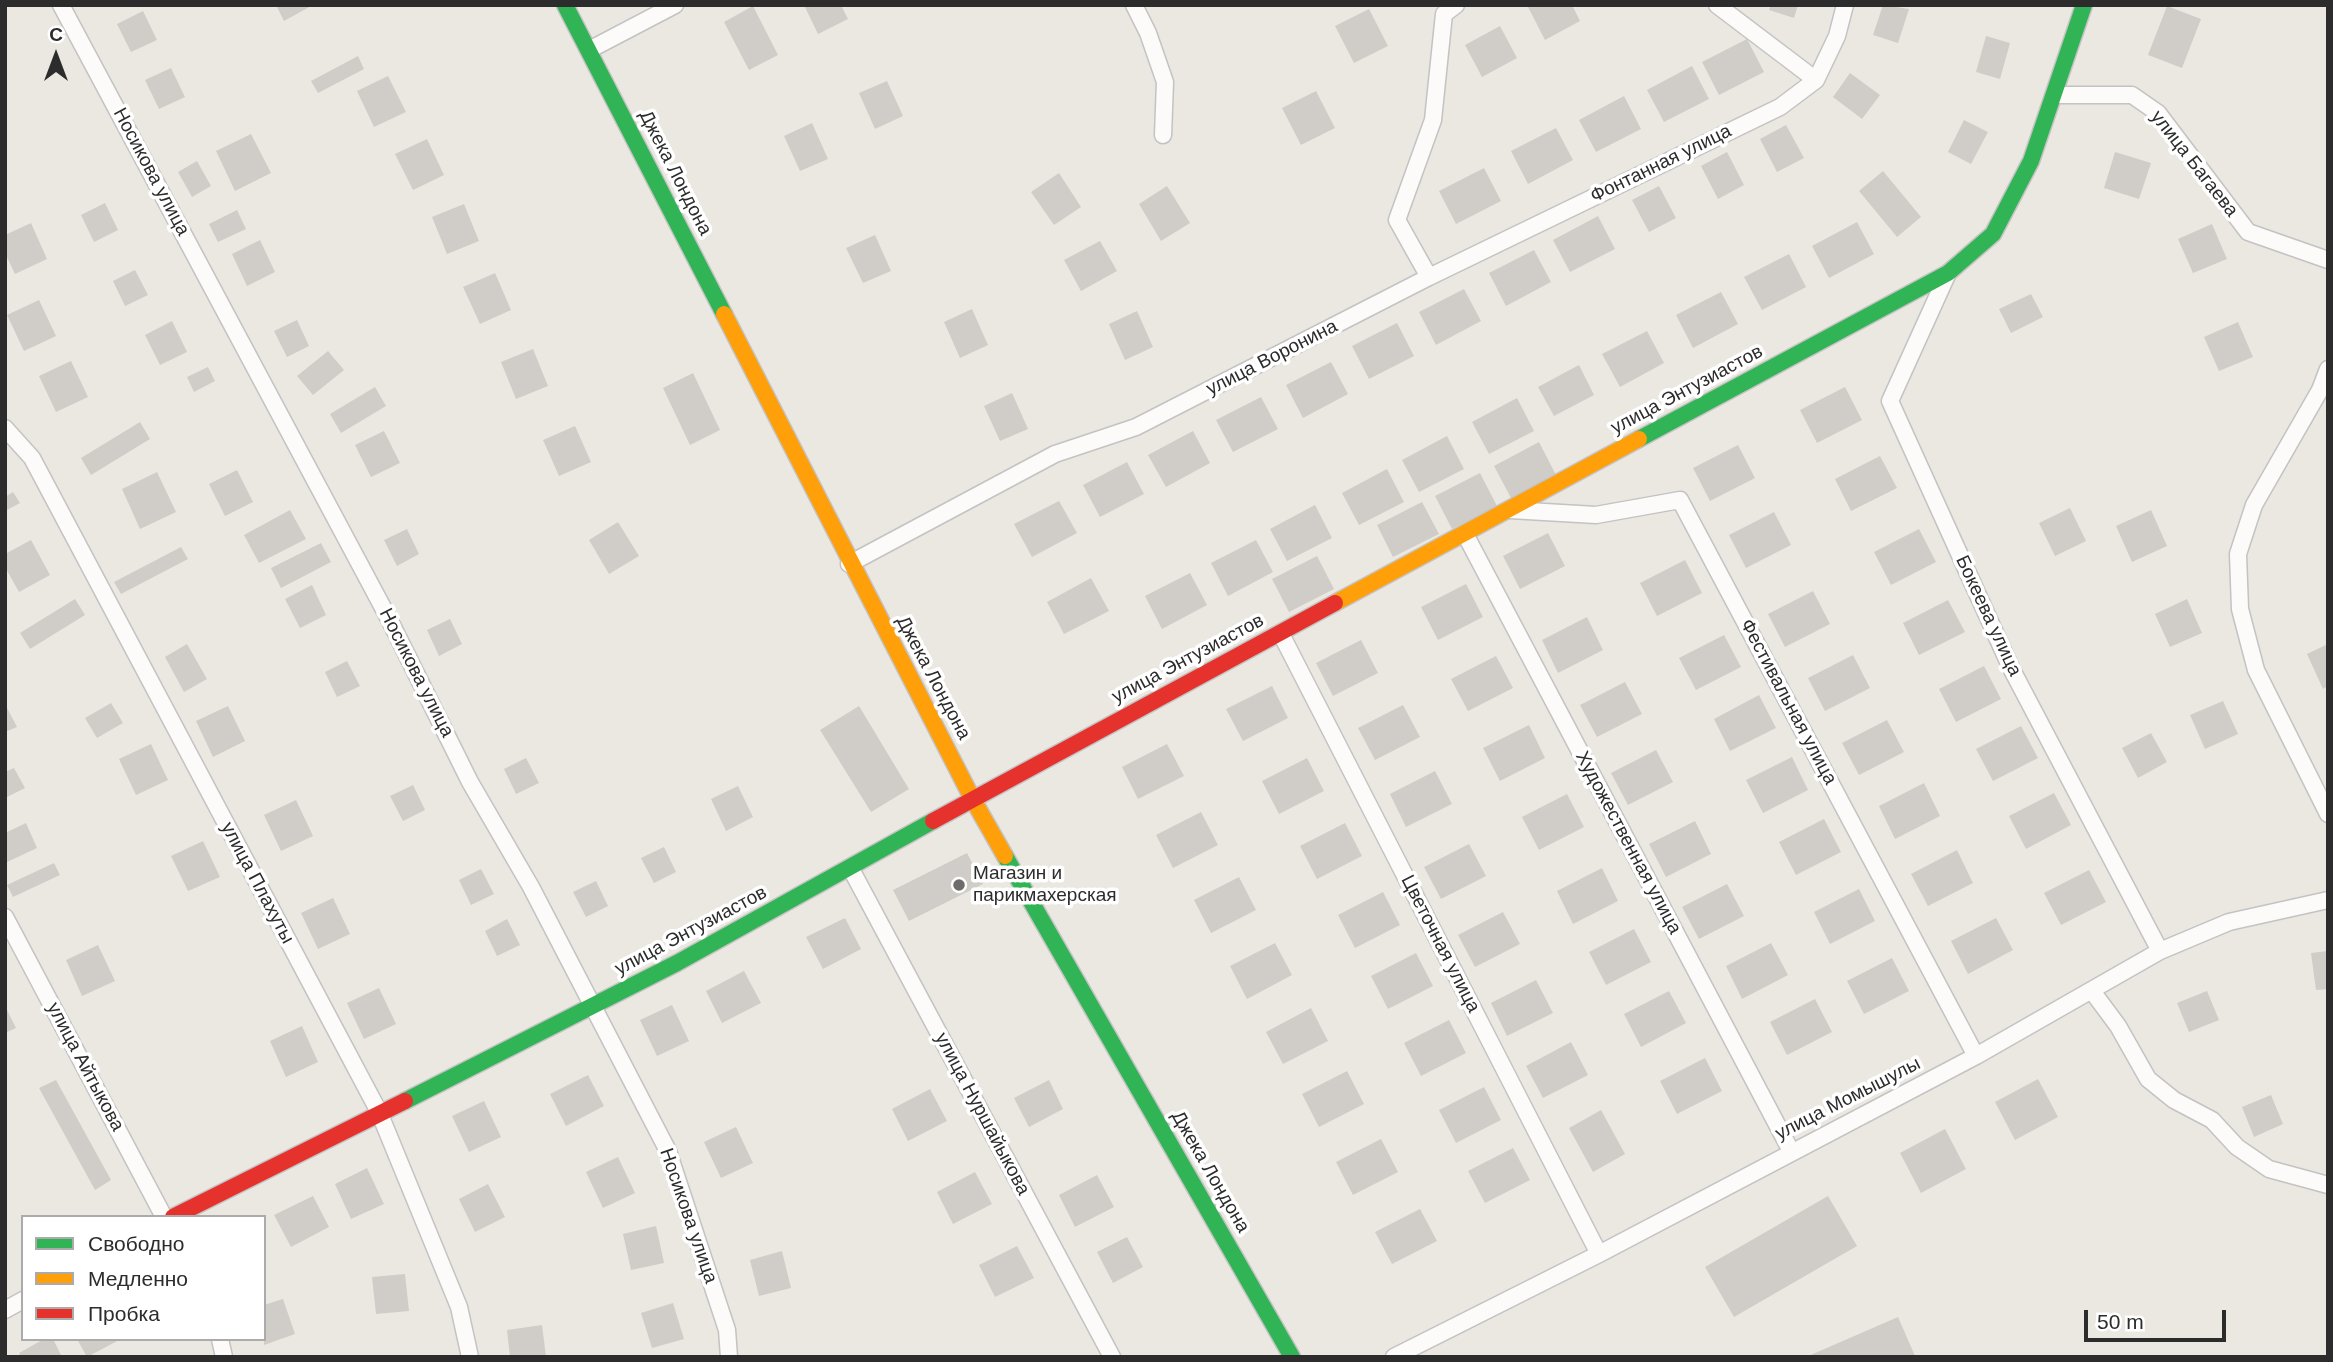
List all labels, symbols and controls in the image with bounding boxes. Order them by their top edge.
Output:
north arrow [21,21,91,91]
text: С [49,24,63,45]
street label: Носикова улица [108,104,194,240]
street label: улица Багаева [2145,106,2243,222]
street label: Джека Лондона [634,107,716,239]
street label: Фонтанная улица [1587,120,1735,208]
street label: улица Воронина [1203,315,1341,401]
street label: улица Энтузиастов [1607,340,1767,440]
street label: Бокеева улица [1950,552,2026,680]
street label: Носикова улица [374,605,458,741]
street label: улица Энтузиастов [1108,609,1268,709]
street label: Джека Лондона [891,612,975,744]
street label: Фестивальная улица [1735,615,1841,789]
street label: Художественная улица [1570,748,1686,938]
street label: улица Плахуты [215,818,299,948]
place label: Магазин и парикмахерская [973,863,1116,907]
street label: Цветочная улица [1396,871,1484,1017]
marker: Магазин и парикмахерская [951,877,967,893]
street label: улица Энтузиастов [611,881,771,981]
street label: улица Айтыкова [41,999,129,1135]
street label: улица Нуршайыкова [930,1029,1034,1199]
street label: улица Момышулы [1772,1053,1924,1145]
street label: Джека Лондона [1166,1107,1254,1237]
street label: Носикова улица [654,1145,722,1287]
legend [21,1215,266,1341]
text: Свободно [88,1232,185,1255]
text: Медленно [88,1267,188,1290]
scale bar [2088,1296,2230,1340]
text: Пробка [88,1302,160,1325]
text: 50 m [2097,1310,2144,1333]

